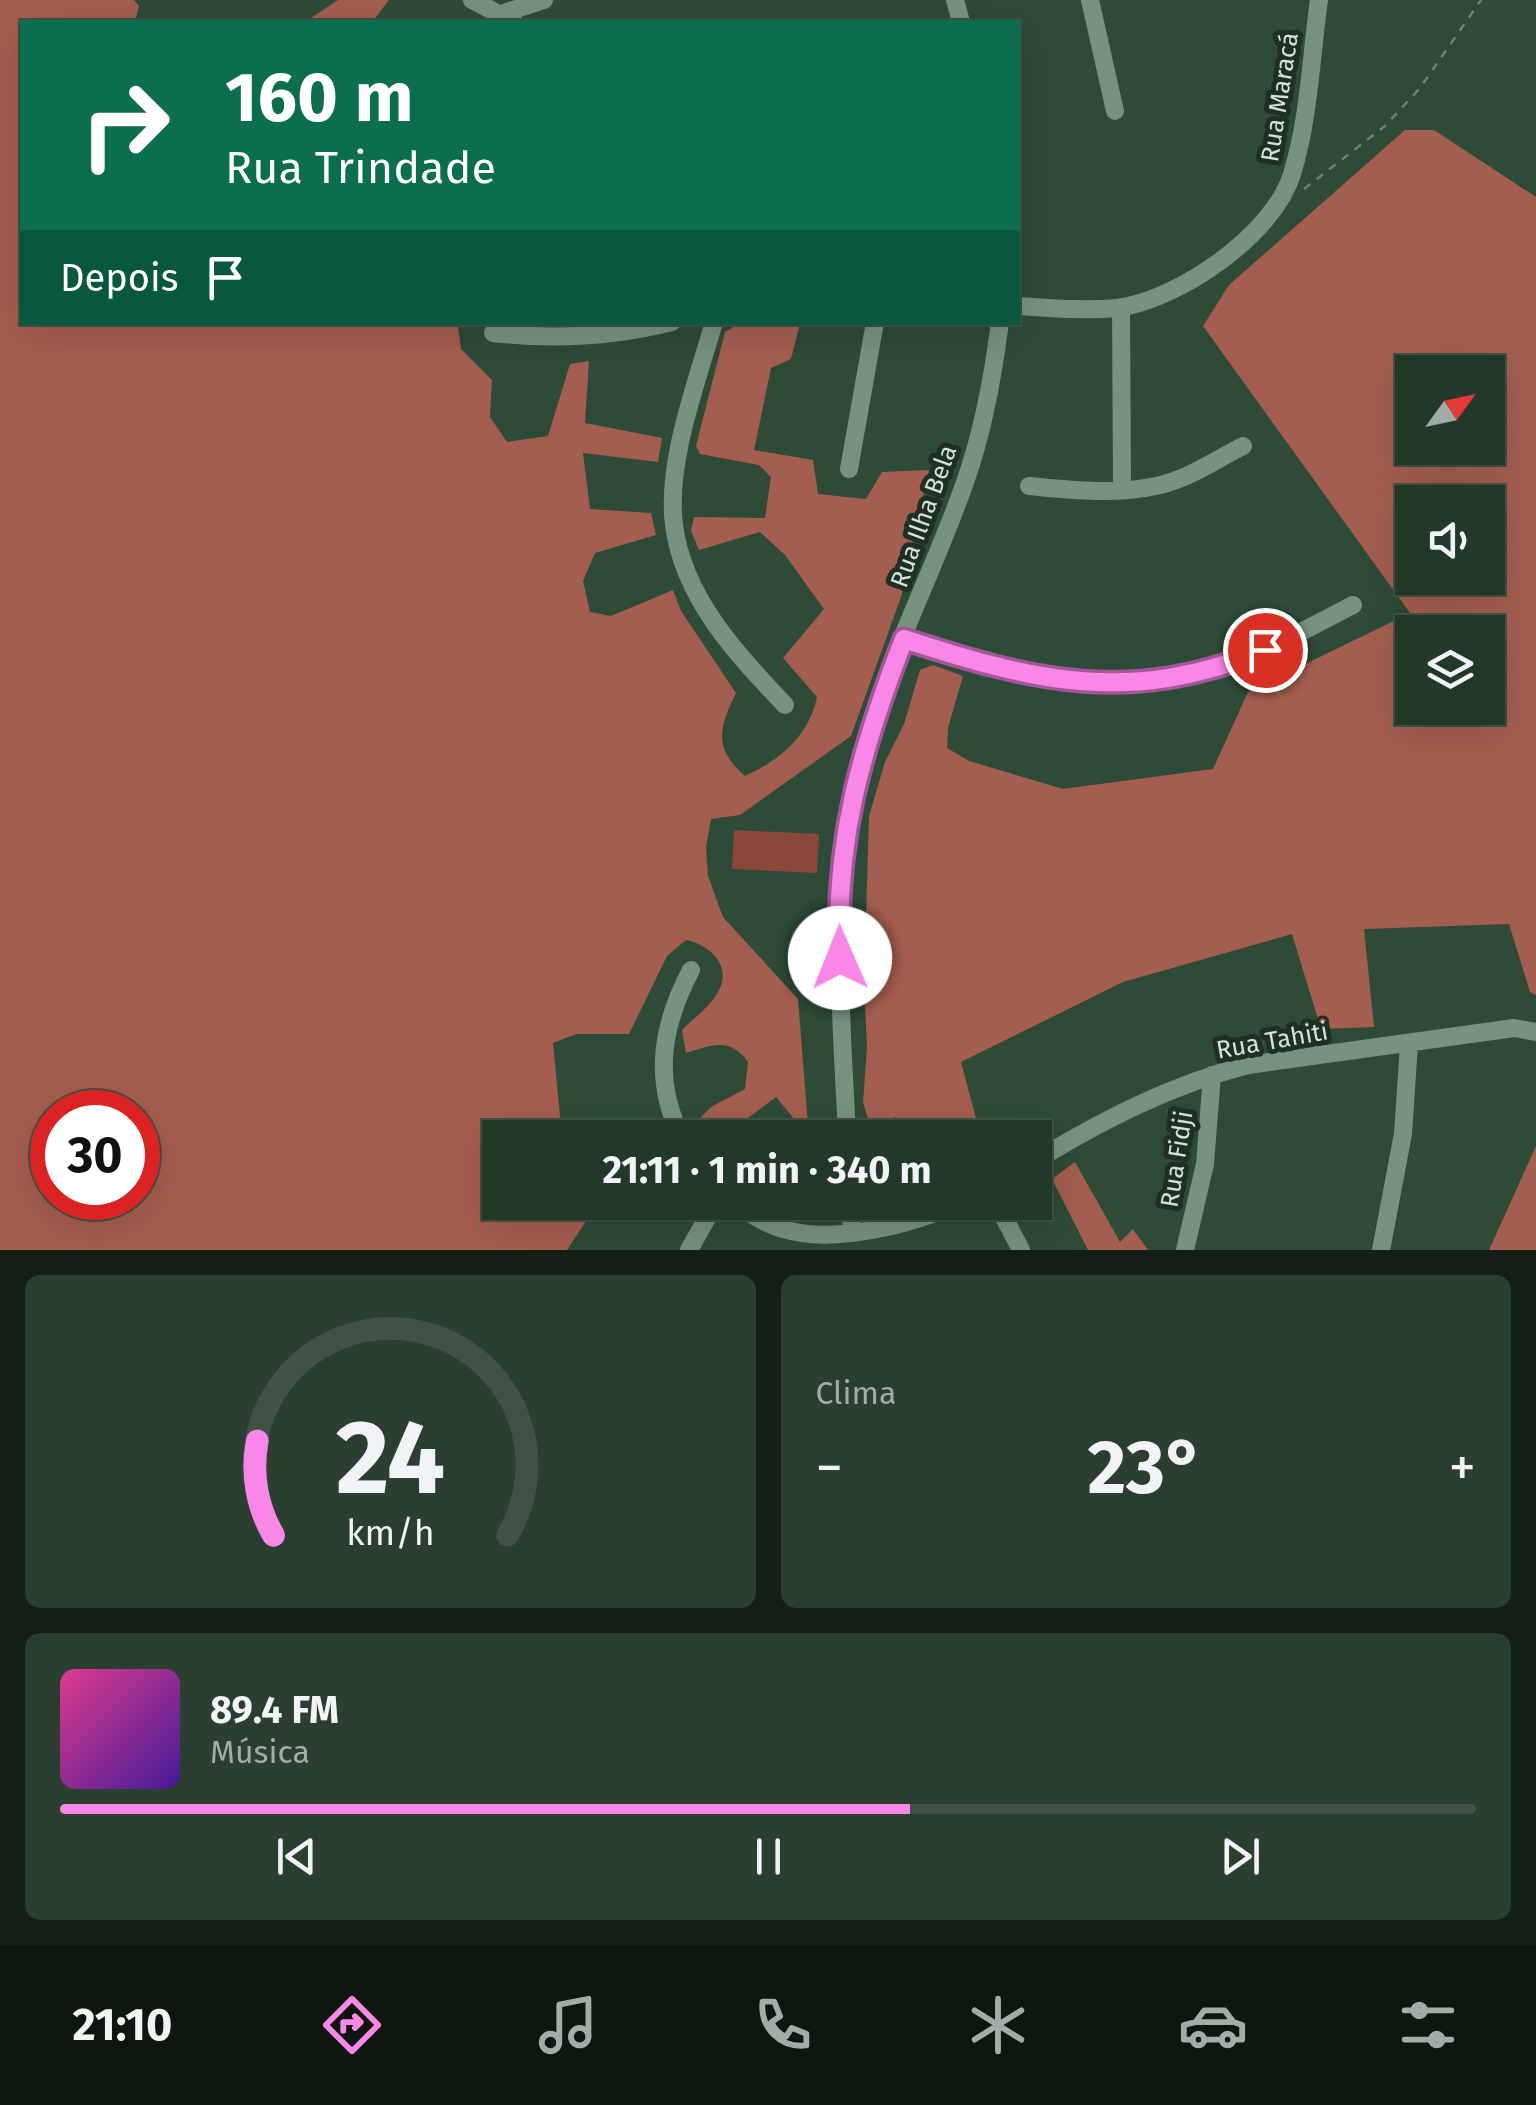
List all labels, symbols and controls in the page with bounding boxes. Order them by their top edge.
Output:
street label: Rua Maracá [1255,30,1305,164]
text: 160 m [225,56,414,140]
icon: right [60,60,190,190]
text: Rua Trindade [225,141,496,195]
icon: arrive [198,250,253,305]
text: Depois [60,255,178,301]
north arrow [1395,355,1505,465]
map controls [1395,355,1505,725]
street label: Rua Ilha Bela [884,441,964,592]
button: sound [1395,485,1505,595]
pin [1223,608,1308,693]
button: layers [1395,615,1505,725]
icon: arrive [1238,623,1293,678]
position arrow [788,906,892,1010]
street label: Rua Tahiti [1214,1016,1330,1066]
speed limit sign: 30 [30,1090,160,1220]
street label: Rua Fidji [1155,1109,1199,1210]
text: 21:11 · 1 min · 340 m [602,1147,932,1193]
text: Clima [816,1374,896,1412]
text: 24 [335,1396,445,1521]
text: 23° [1088,1423,1204,1513]
text: − [816,1435,843,1501]
text: + [1449,1435,1476,1501]
text: km/h [346,1512,434,1554]
text: 89.4 FM [210,1687,339,1733]
text: Música [210,1733,310,1771]
icon: previous [269,1829,324,1884]
icon: pause [741,1829,796,1884]
icon: next [1213,1829,1268,1884]
icon: directions [317,1990,387,2060]
icon: music [533,1990,603,2060]
icon: phone [748,1990,818,2060]
icon: climate [963,1990,1033,2060]
icon: car [1178,1990,1248,2060]
icon: filters [1393,1990,1463,2060]
text: 21:10 [73,1998,172,2052]

